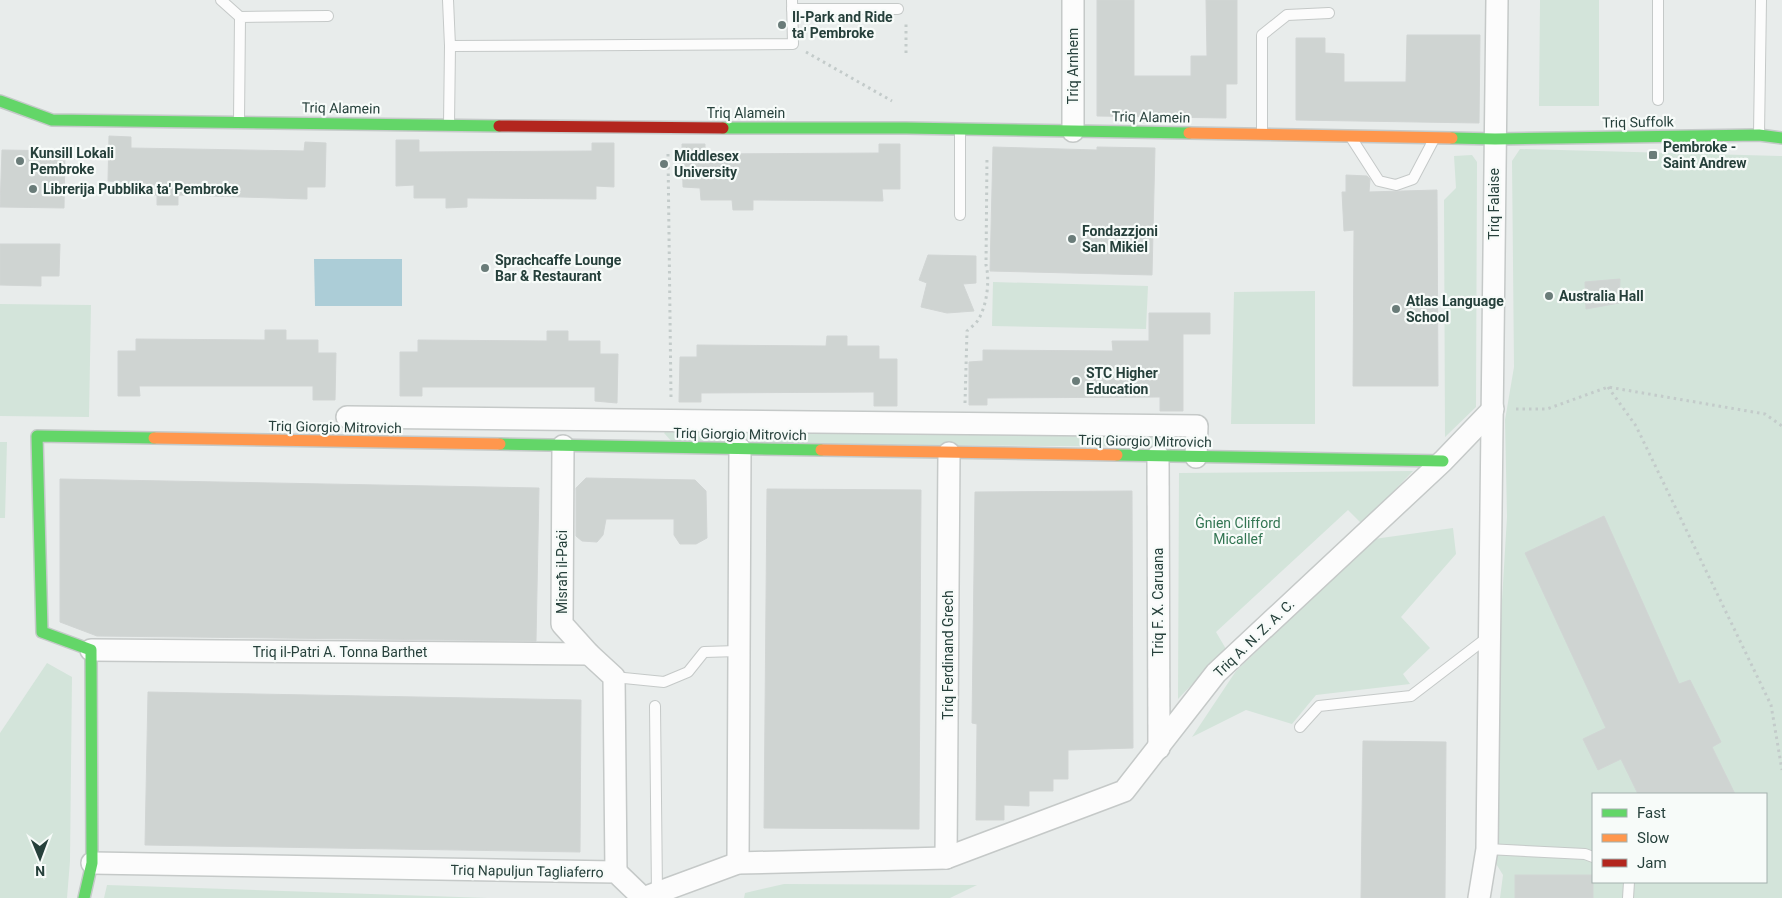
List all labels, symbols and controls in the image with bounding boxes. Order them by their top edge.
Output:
place label: Il-Park and Ride ta' Pembroke [792,9,893,41]
marker: Il-Park and Ride ta' Pembroke [776,19,788,31]
street label: Triq Arnhem [1065,28,1081,104]
street label: Triq Alamein [302,99,380,117]
street label: Triq Alamein [707,105,785,121]
street label: Triq Alamein [1112,108,1190,126]
street label: Triq Suffolk [1602,113,1675,131]
place label: Pembroke - Saint Andrew [1663,139,1747,171]
place label: Kunsill Lokali Pembroke [30,145,114,177]
place label: Middlesex University [674,148,740,180]
marker: Pembroke - Saint Andrew [1647,149,1659,161]
marker: Kunsill Lokali Pembroke [14,155,26,167]
marker: Middlesex University [658,158,670,170]
street label: Triq Falaise [1486,168,1502,240]
place label: Librerija Pubblika ta' Pembroke [43,181,239,197]
marker: Librerija Pubblika ta' Pembroke [27,183,39,195]
place label: Fondazzjoni San Mikiel [1082,223,1158,255]
marker: Fondazzjoni San Mikiel [1066,233,1078,245]
place label: Sprachcaffe Lounge Bar & Restaurant [495,252,622,284]
marker: Sprachcaffe Lounge Bar & Restaurant [479,262,491,274]
place label: Australia Hall [1559,288,1644,304]
marker: Australia Hall [1543,290,1555,302]
place label: Atlas Language School [1406,293,1504,325]
marker: Atlas Language School [1390,303,1402,315]
place label: STC Higher Education [1086,365,1158,397]
marker: STC Higher Education [1070,375,1082,387]
street label: Triq Giorgio Mitrovich [268,418,402,436]
street label: Triq Giorgio Mitrovich [673,425,807,443]
street label: Triq Giorgio Mitrovich [1078,432,1212,450]
park label: Ġnien Clifford Micallef [1195,514,1281,547]
street label: Misraħ il-Paċi [554,530,570,614]
street label: Triq F. X. Caruana [1150,548,1166,656]
street label: Triq Ferdinand Grech [940,590,956,720]
street label: Triq A. N. Z. A. C. [1210,596,1298,680]
street label: Triq il-Patri A. Tonna Barthet [253,644,428,660]
legend [1592,793,1767,883]
text: Fast [1637,804,1666,822]
text: Slow [1637,829,1669,847]
north arrow [15,833,65,883]
text: Jam [1637,854,1667,872]
street label: Triq Napuljun Tagliaferro [450,862,604,880]
text: N [35,863,45,879]

